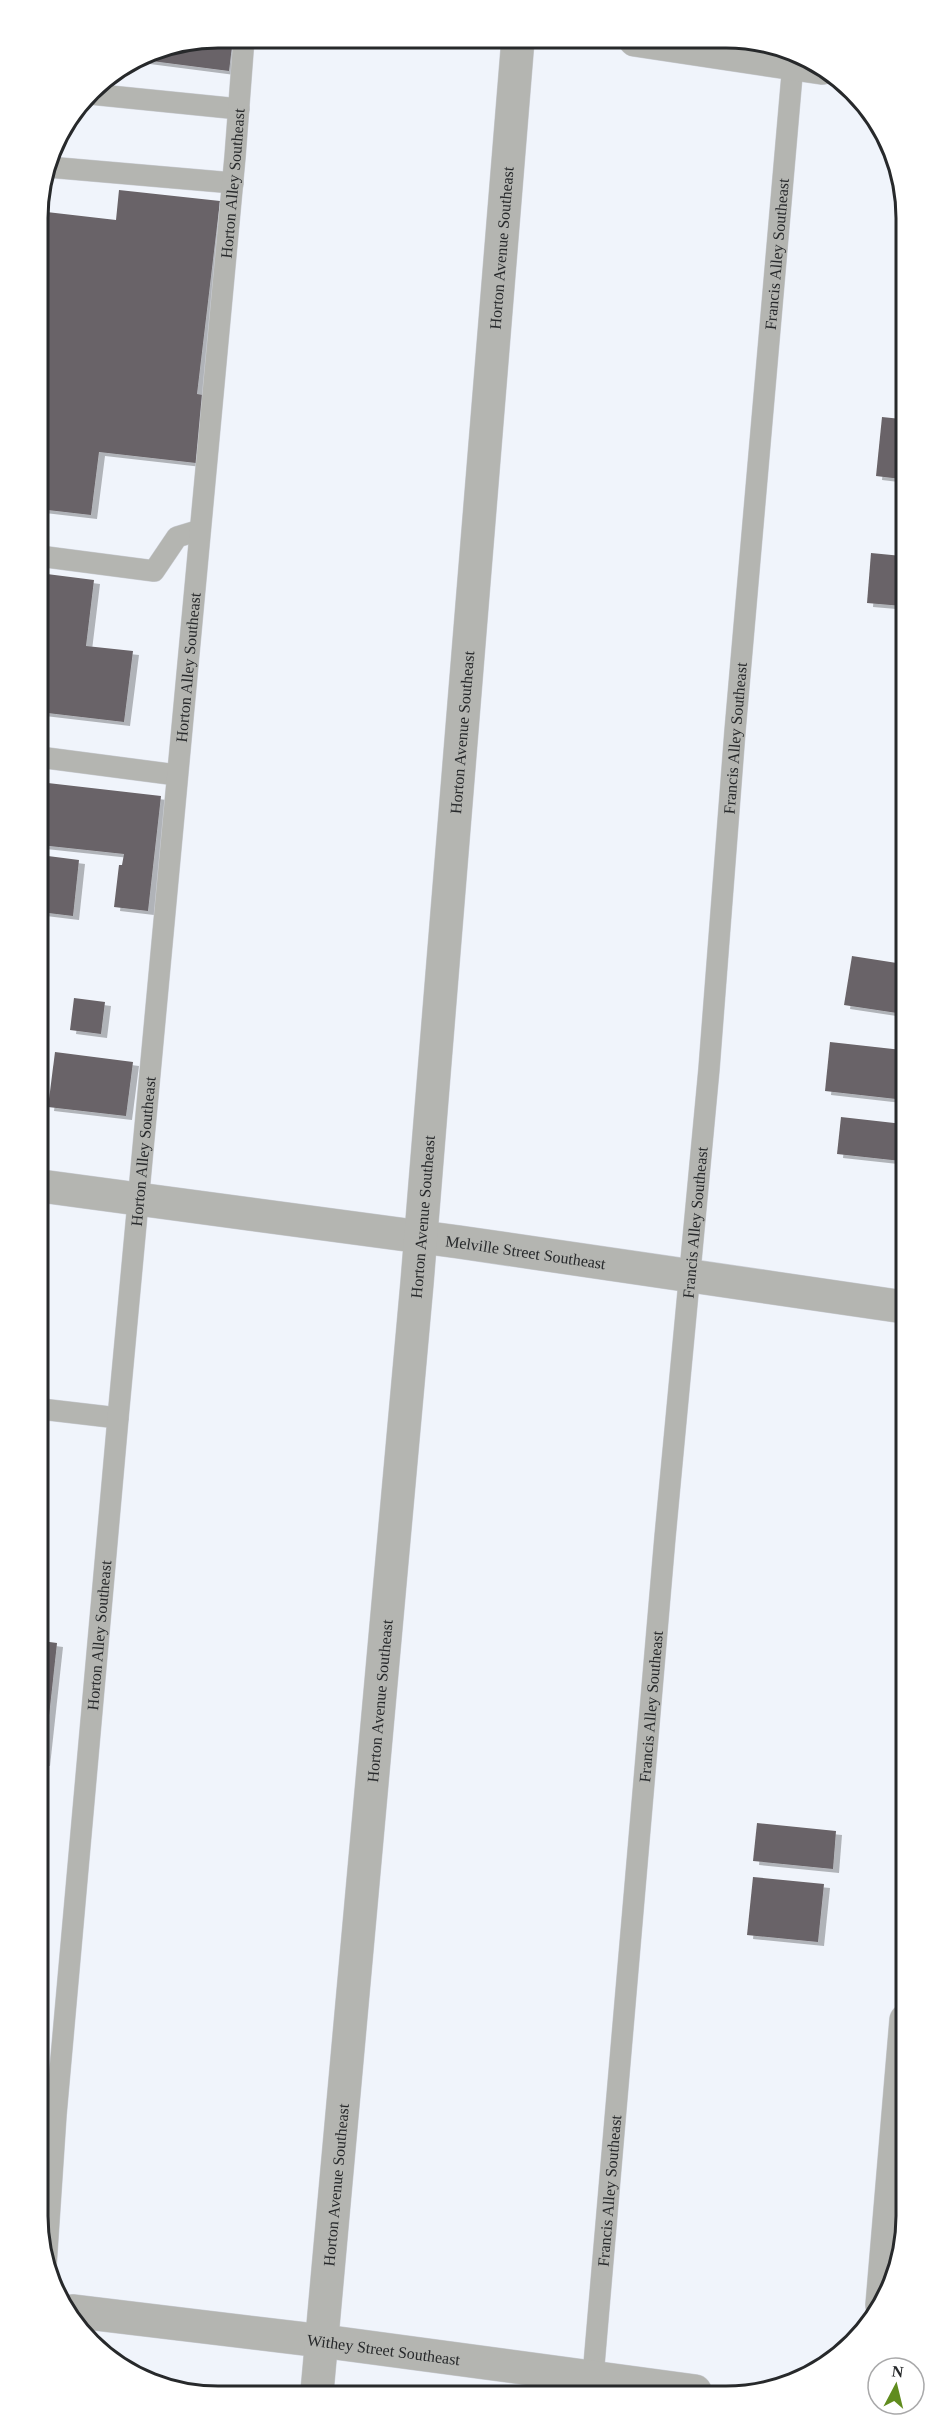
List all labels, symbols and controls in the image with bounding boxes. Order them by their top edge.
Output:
street label: Horton Alley Southeast [217,107,247,259]
street label: Horton Avenue Southeast [486,165,516,330]
street label: Francis Alley Southeast [761,177,792,330]
street label: Horton Alley Southeast [172,591,203,743]
street label: Horton Avenue Southeast [447,650,477,814]
street label: Francis Alley Southeast [720,661,749,815]
street label: Horton Alley Southeast [127,1075,158,1227]
street label: Horton Avenue Southeast [407,1134,438,1299]
street label: Francis Alley Southeast [679,1145,710,1299]
street label: Melville Street Southeast [444,1232,607,1272]
street label: Horton Alley Southeast [84,1559,114,1711]
street label: Horton Avenue Southeast [364,1618,395,1783]
street label: Francis Alley Southeast [635,1629,665,1783]
street label: Horton Avenue Southeast [320,2102,352,2267]
street label: Francis Alley Southeast [594,2114,624,2267]
street label: Withey Street Southeast [306,2331,462,2368]
north arrow [866,2356,926,2416]
text: N [891,2362,905,2381]

